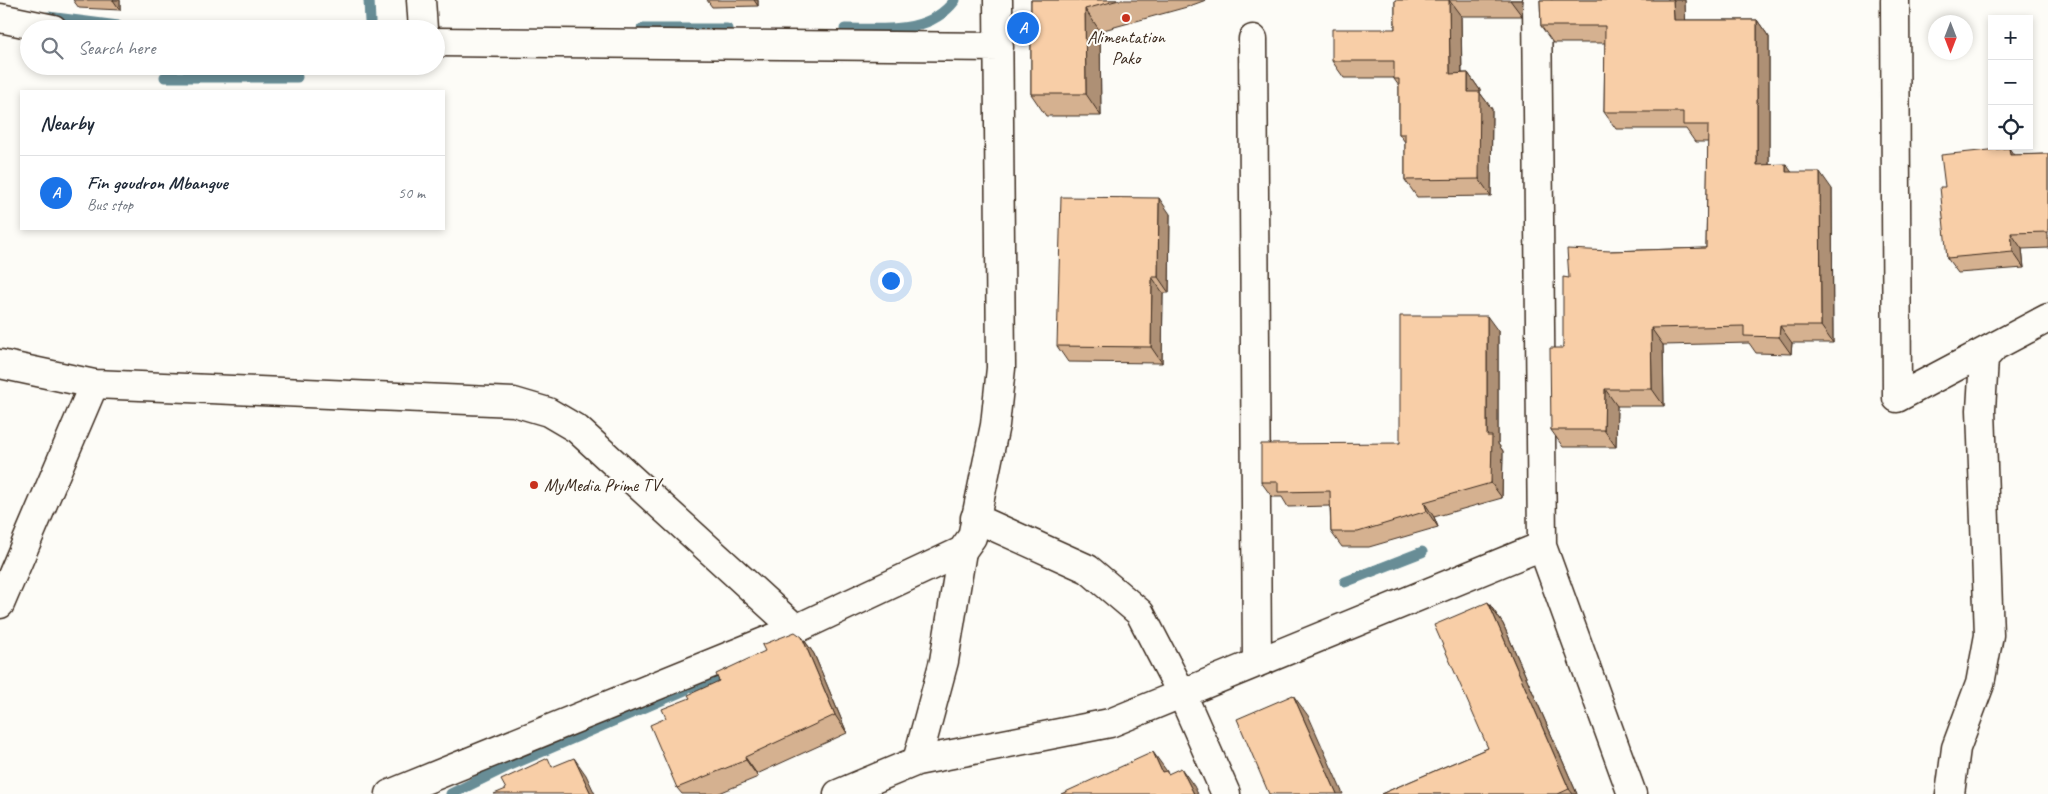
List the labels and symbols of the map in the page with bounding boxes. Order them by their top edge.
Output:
pin: A [1007,9,1039,47]
marker: Alimentation Pako [1120,12,1132,24]
north arrow [1928,15,1973,60]
place label: Alimentation Pako [1087,26,1166,69]
your location [878,268,904,294]
place label: MyMedia Prime TV [544,474,664,496]
marker: MyMedia Prime TV [528,479,540,491]

